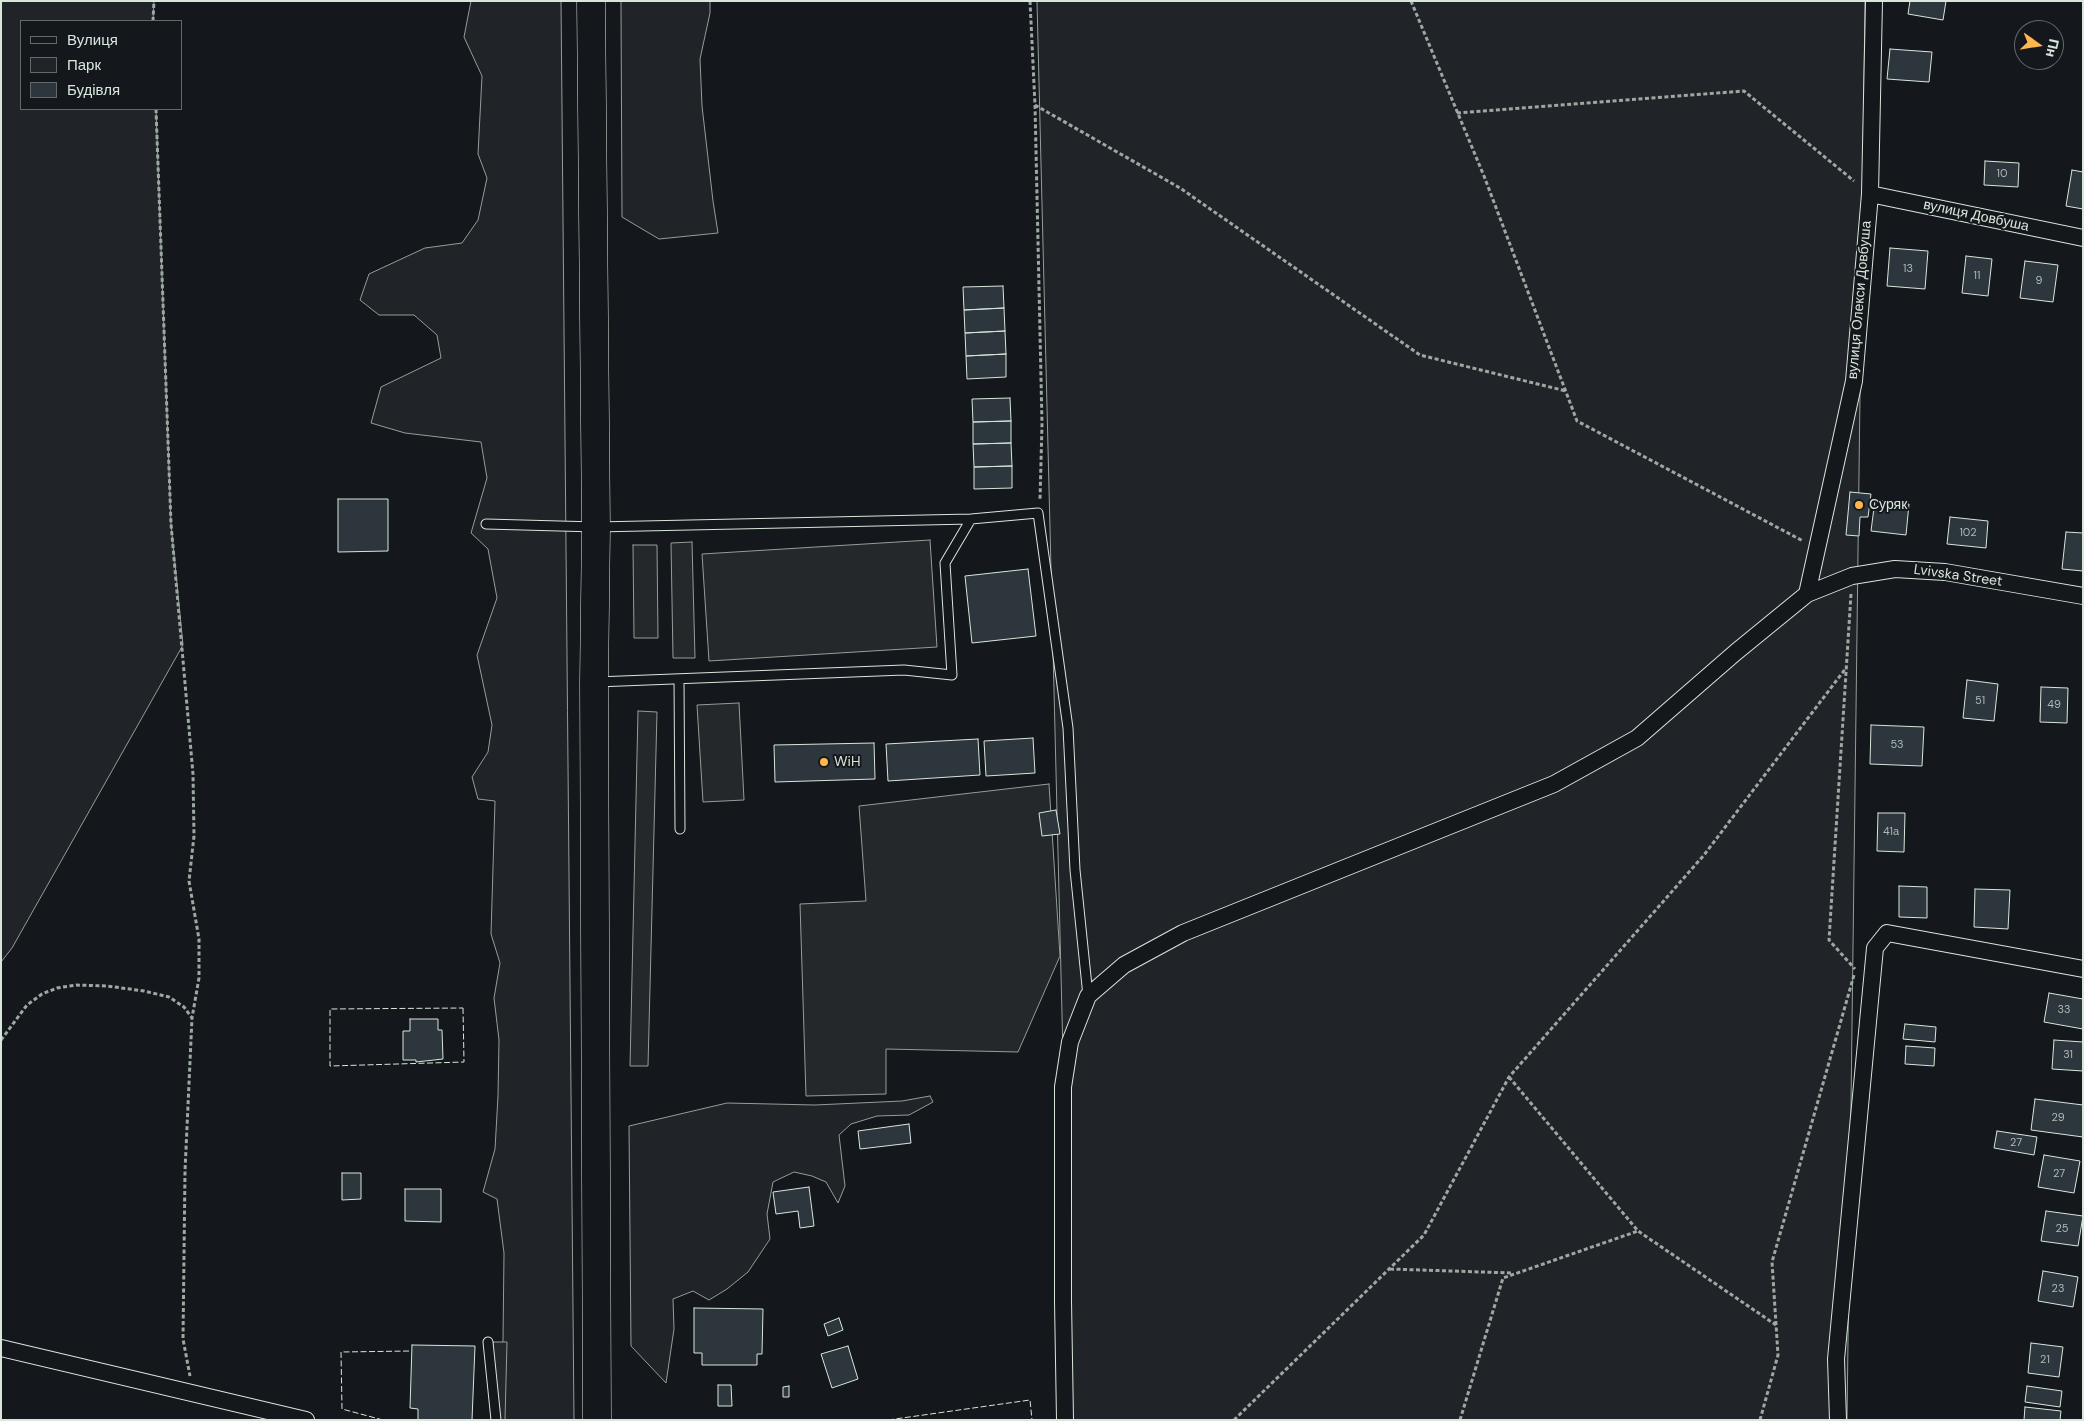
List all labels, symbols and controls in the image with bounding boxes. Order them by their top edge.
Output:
legend [20,20,182,110]
north arrow [2014,20,2064,70]
text: Вулиця [67,30,118,50]
text: Пн [2042,37,2063,59]
text: Парк [67,55,101,75]
text: Будівля [67,80,120,100]
house number: 10 [1997,167,2007,181]
street label: вулиця Довбуша [1922,197,2030,235]
street label: вулиця Олекси Довбуша [1845,220,1875,380]
house number: 13 [1903,262,1913,276]
house number: 11 [1974,269,1980,283]
house number: 9 [2036,274,2042,288]
place label: Суряк [1869,497,1907,513]
marker: Суряк [1853,499,1865,511]
house number: 102 [1959,526,1977,540]
street label: Lvivska Street [1913,561,2003,591]
house number: 51 [1975,694,1985,708]
house number: 49 [2047,698,2061,712]
house number: 53 [1890,738,1904,752]
place label: WiH [834,754,860,770]
marker: WiH [818,756,830,768]
house number: 41а [1883,825,1899,839]
house number: 33 [2057,1003,2071,1017]
house number: 31 [2063,1048,2073,1062]
house number: 29 [2051,1111,2065,1125]
house number: 27 [2010,1136,2022,1150]
house number: 27 [2053,1167,2065,1181]
house number: 25 [2055,1222,2069,1236]
house number: 23 [2052,1282,2064,1296]
house number: 21 [2040,1353,2050,1367]

